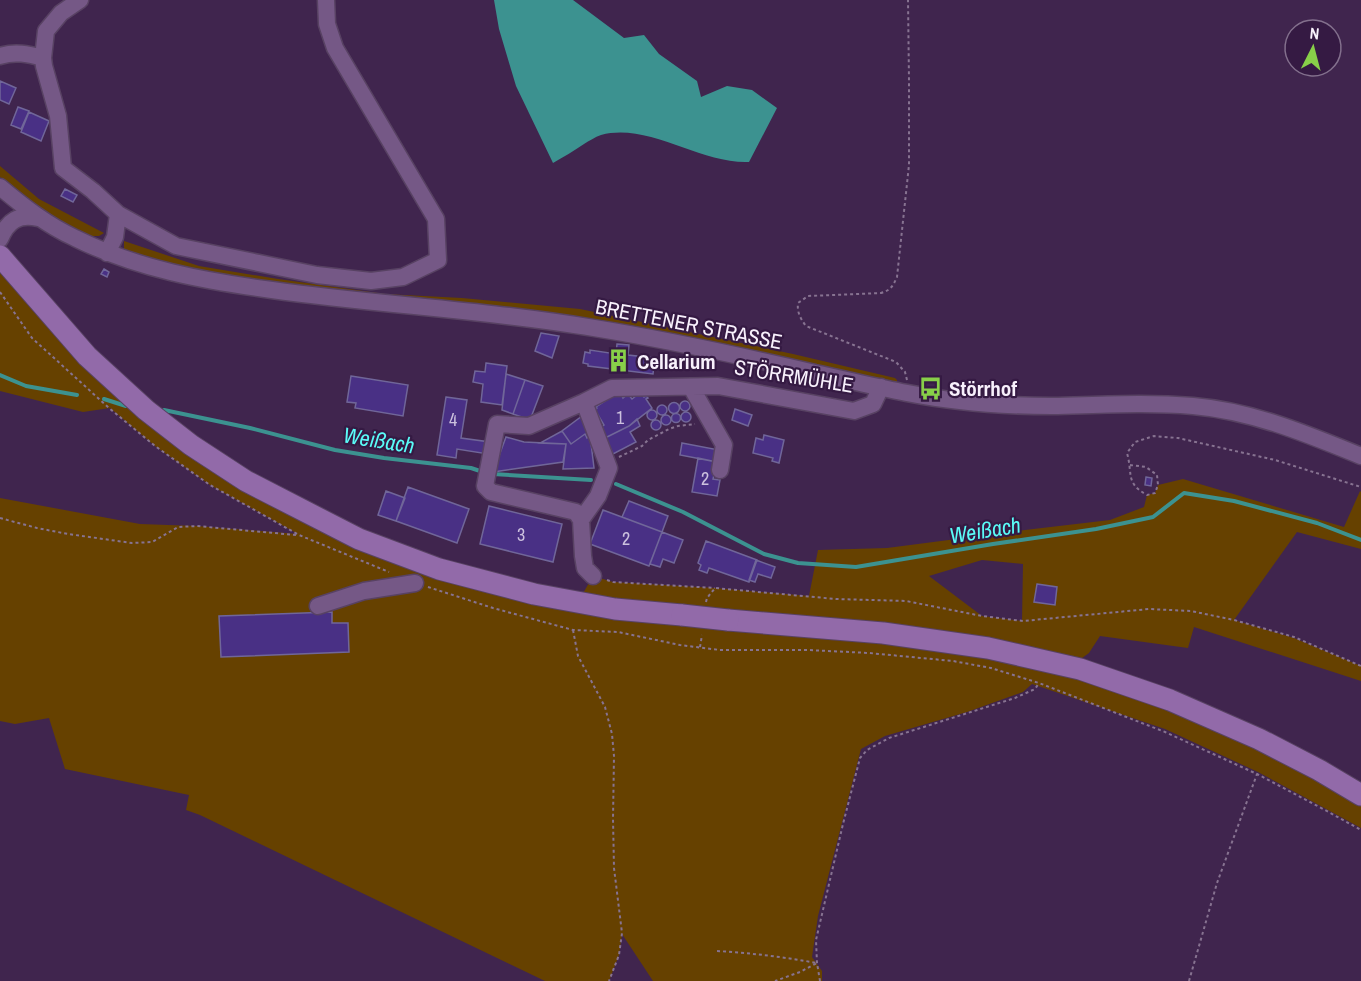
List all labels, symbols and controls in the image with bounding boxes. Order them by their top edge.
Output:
north arrow [1283,18,1343,78]
text: N [1309,22,1320,45]
street label: BRETTENER STRASSE [593,292,785,356]
place label: Cellarium [637,347,715,376]
building icon: Cellarium [606,348,632,374]
street label: STÖRRMÜHLE [732,352,856,400]
place label: Störrhof [949,374,1017,403]
bus stop icon: Störrhof [918,375,944,401]
house number: 1 [616,405,625,430]
house number: 4 [449,407,457,432]
water label: Weißach [341,420,417,460]
house number: 2 [701,466,709,491]
water label: Weißach [947,510,1023,550]
house number: 3 [517,522,525,547]
house number: 2 [622,526,630,551]

